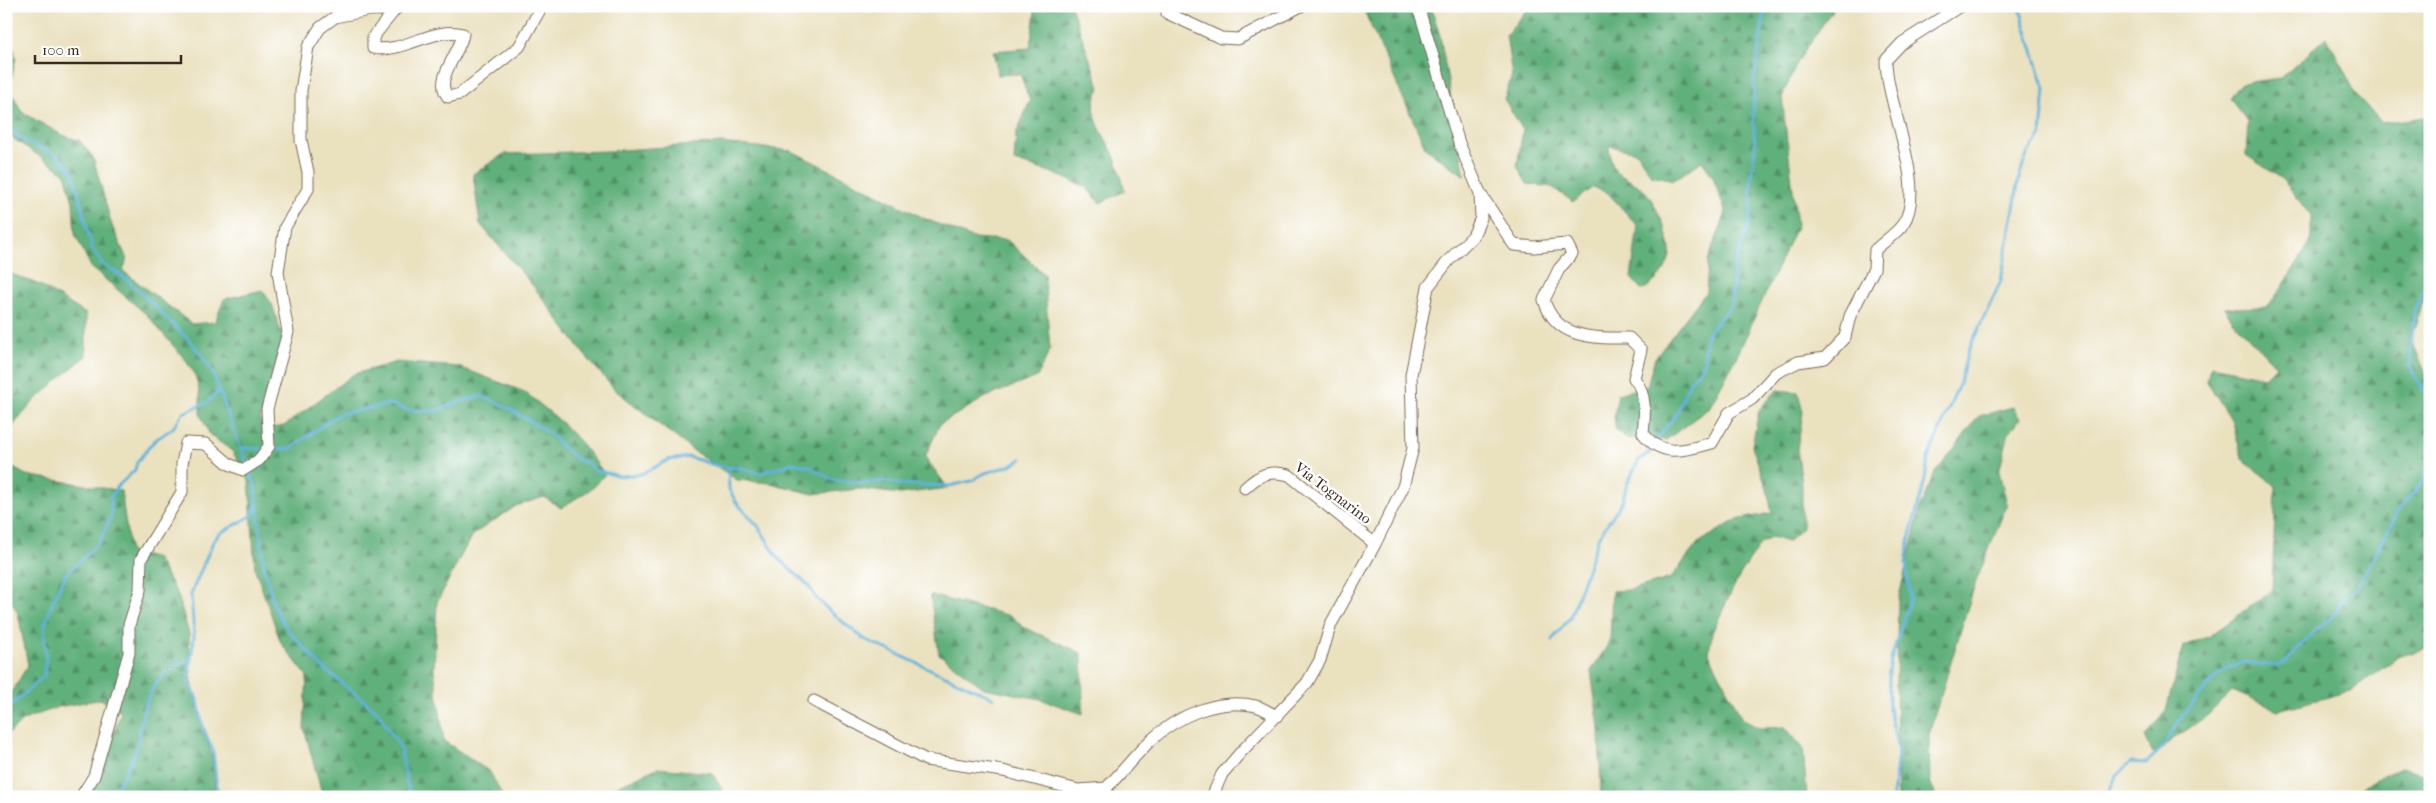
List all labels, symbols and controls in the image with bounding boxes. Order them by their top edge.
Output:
scale bar [35,32,181,64]
text: 100 m [42,41,80,59]
street label: Via Tognarino [1290,458,1375,528]

